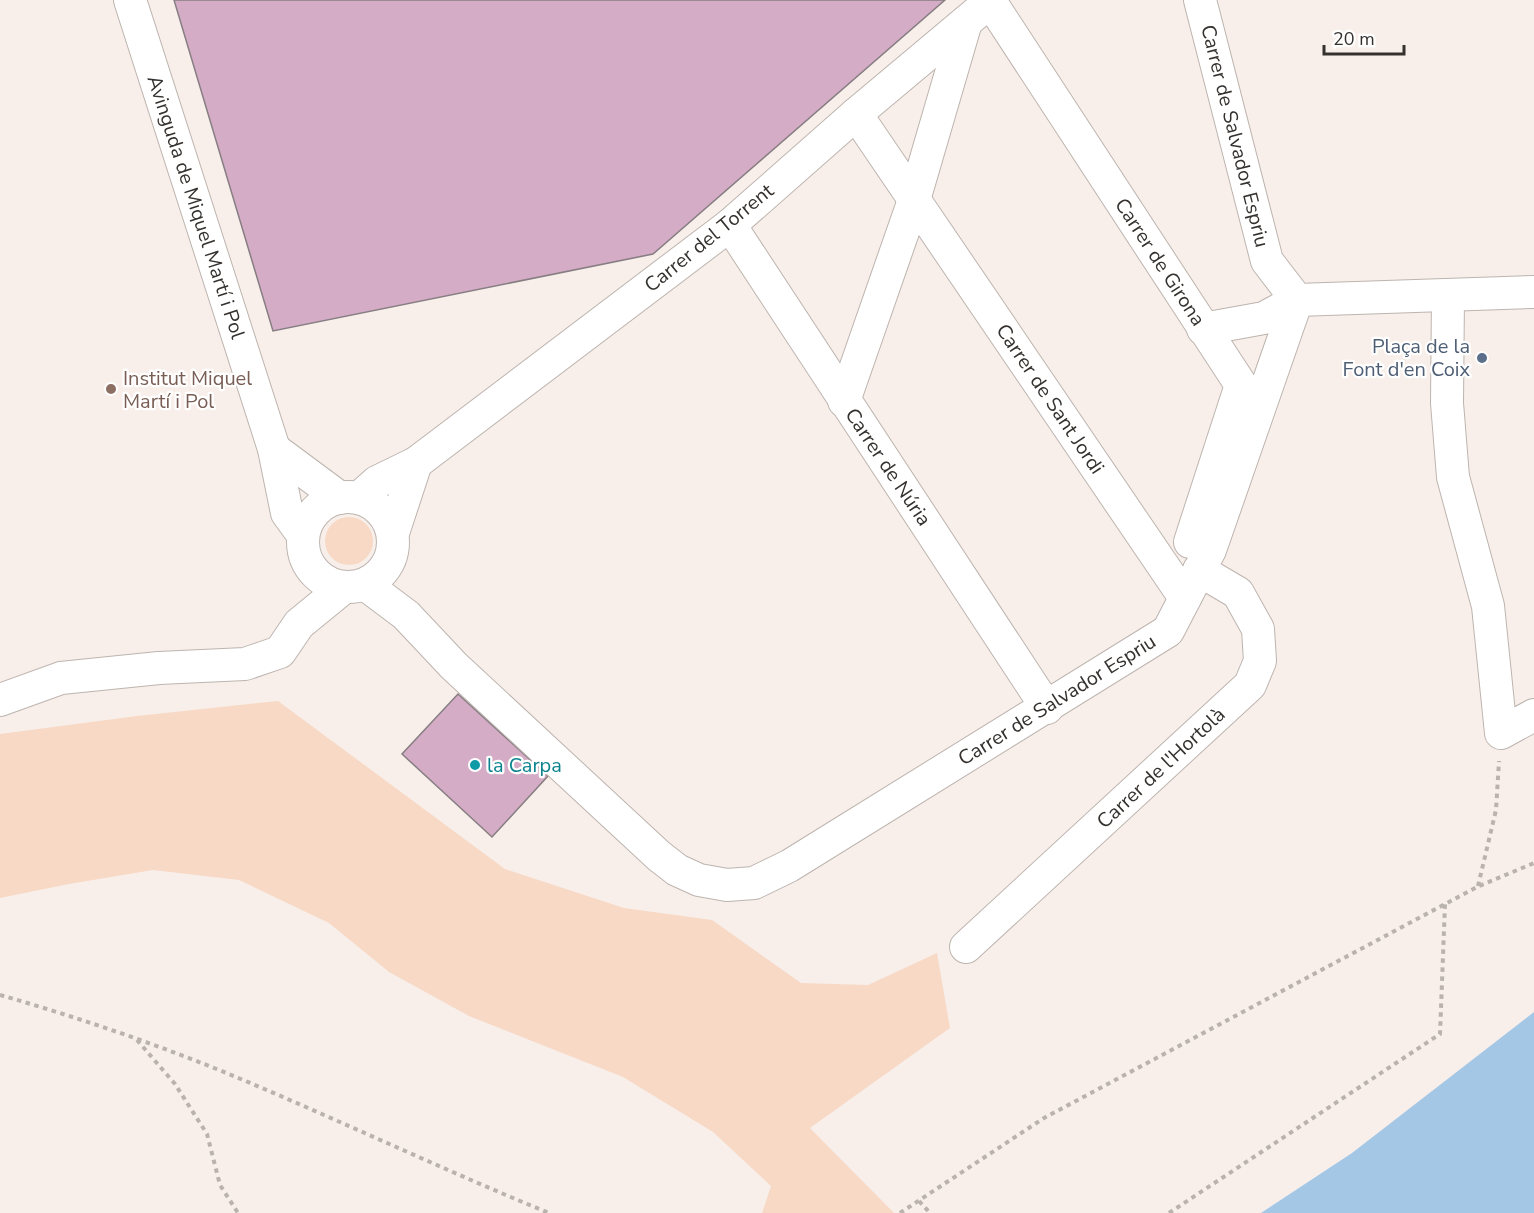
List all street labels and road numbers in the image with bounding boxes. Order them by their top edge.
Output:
street label: Carrer de Salvador Espriu [1194,22,1276,250]
street label: Avinguda de Miquel Martí i Pol [141,72,251,342]
street label: Carrer del Torrent [639,177,780,299]
street label: Carrer de Girona [1108,193,1212,331]
street label: Carrer de Sant Jordi [990,319,1110,479]
street label: Carrer de Núria [839,403,937,531]
street label: Carrer de Salvador Espriu [953,628,1161,772]
street label: Carrer de l'Hortolà [1091,701,1231,835]

